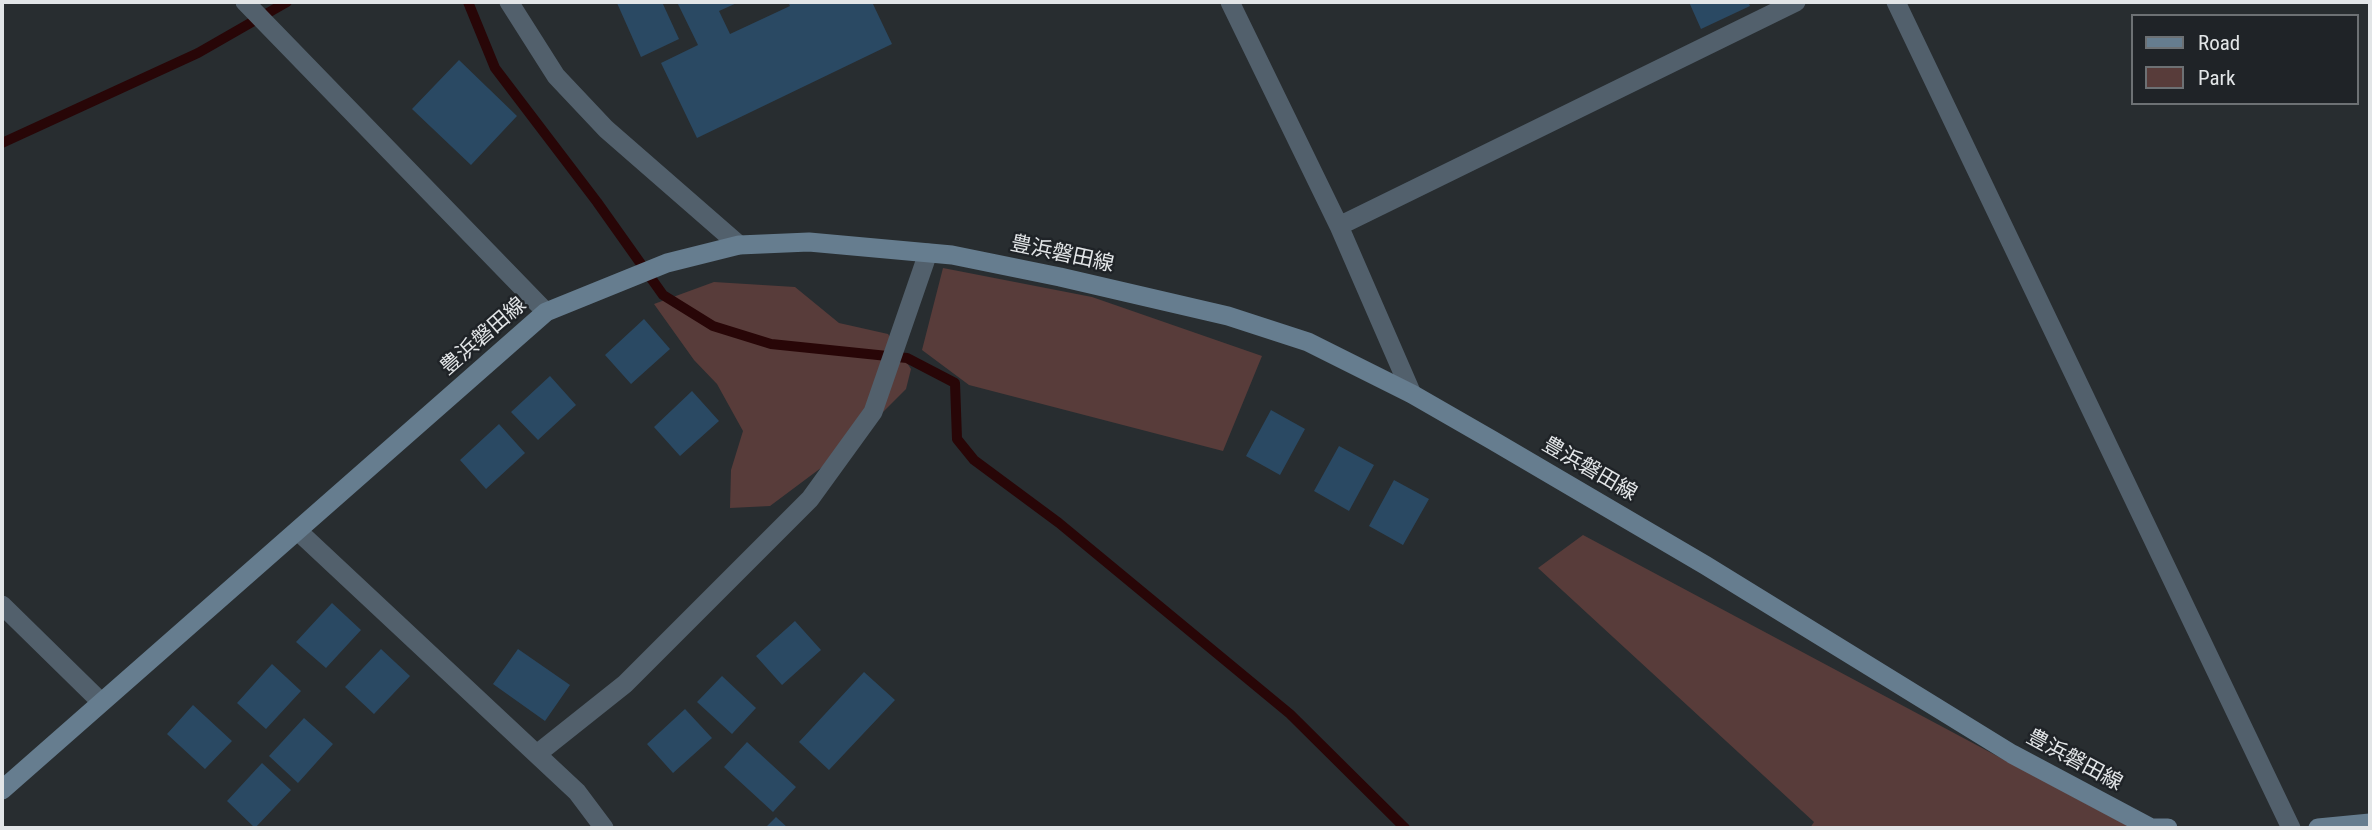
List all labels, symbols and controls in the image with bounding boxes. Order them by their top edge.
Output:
legend [2130,14,2358,105]
text: Road [2198,31,2240,55]
text: Park [2198,66,2235,90]
street label: 豊浜磐田線 [1008,232,1116,278]
street label: 豊浜磐田線 [436,293,532,381]
street label: 豊浜磐田線 [1537,433,1641,507]
street label: 豊浜磐田線 [2022,725,2126,797]

